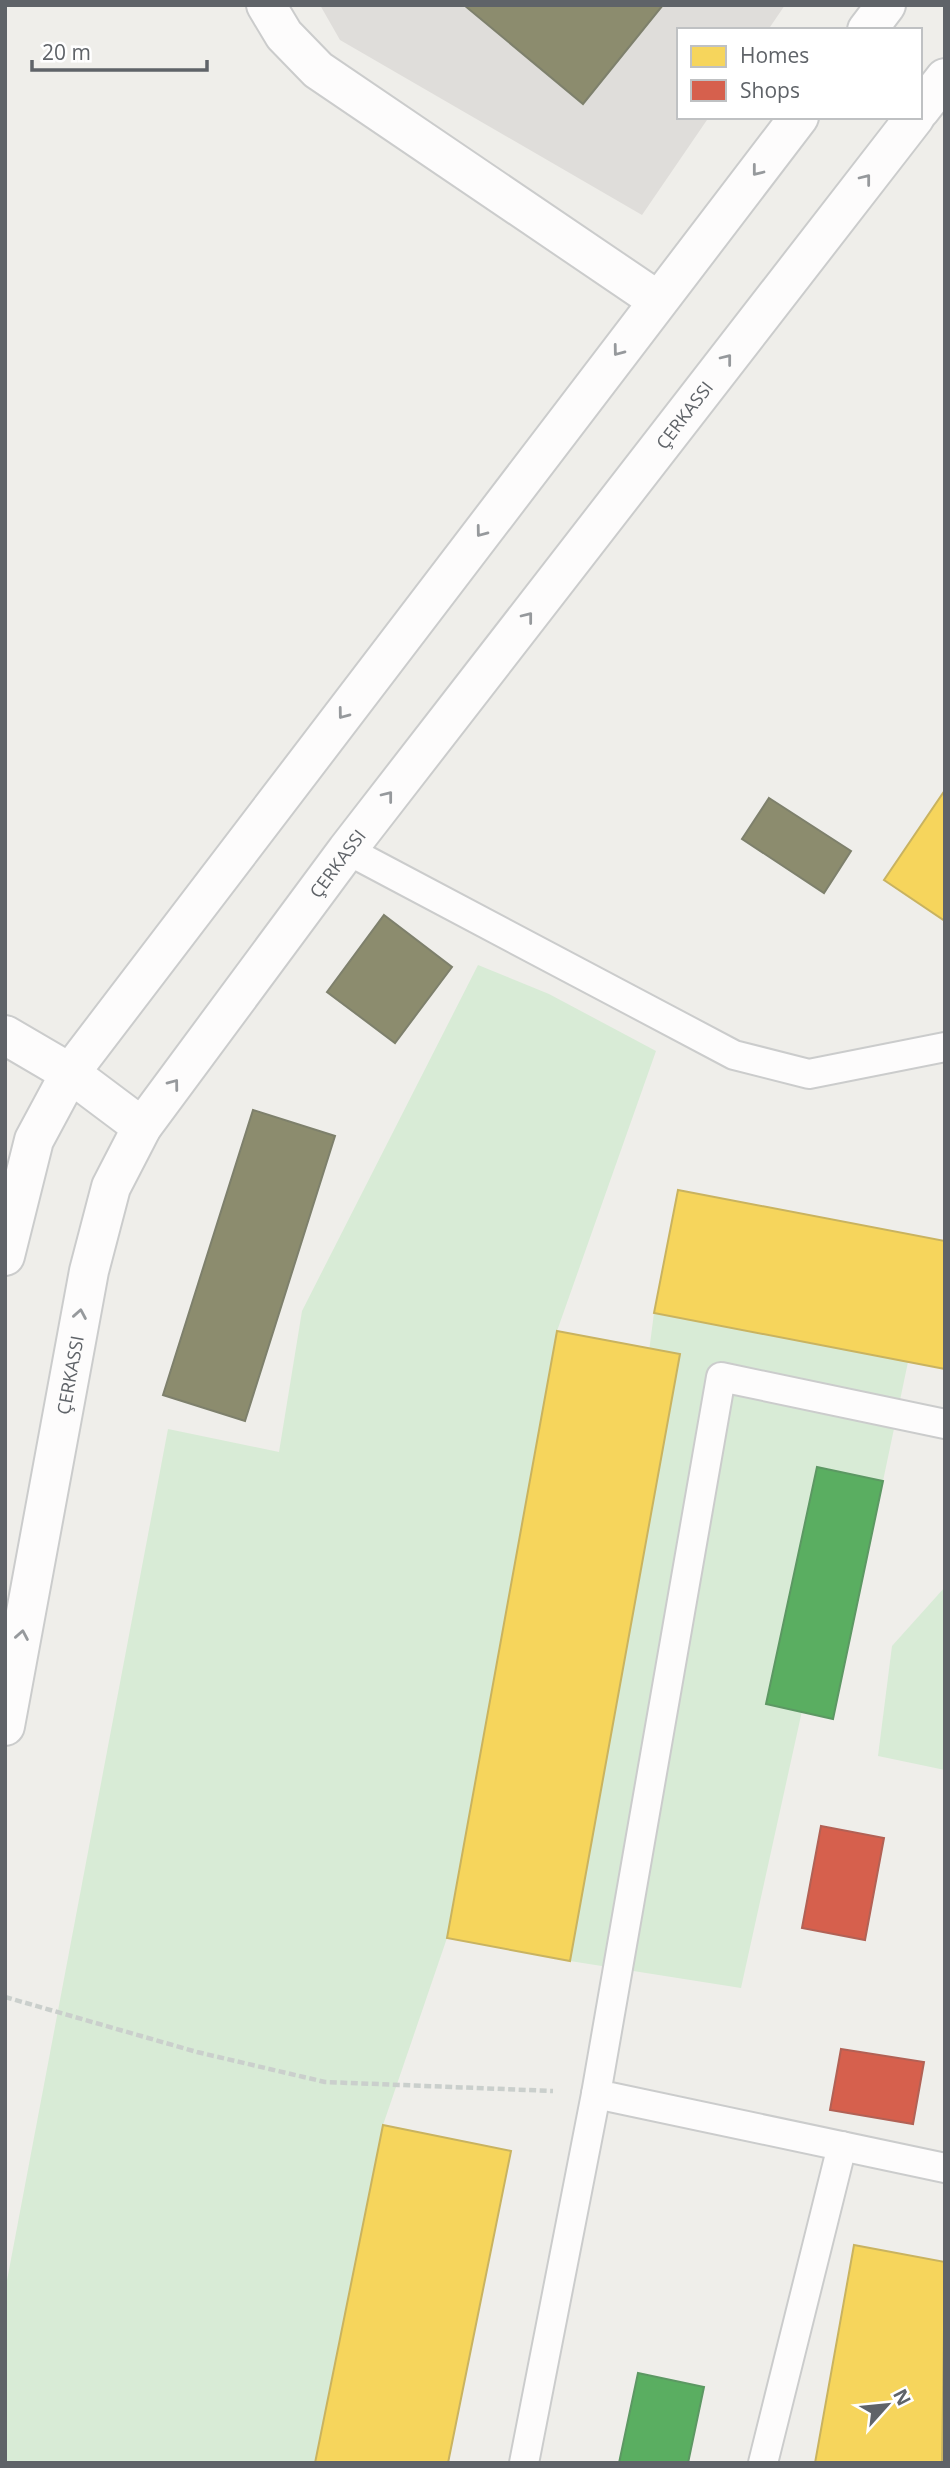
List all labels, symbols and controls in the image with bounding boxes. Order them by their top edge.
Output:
scale bar [32,28,206,72]
legend [677,28,922,119]
text: 20 m [42,38,91,66]
text: Homes [740,41,809,69]
text: Shops [740,76,800,104]
one-way arrow [753,163,766,176]
one-way arrow [858,175,871,187]
one-way arrow [614,343,627,356]
one-way arrow [719,355,732,367]
street label: ÇERKASSI [650,376,718,454]
one-way arrow [476,525,489,537]
one-way arrow [519,612,532,624]
one-way arrow [339,706,352,718]
one-way arrow [380,792,393,804]
street label: ÇERKASSI [304,824,371,903]
one-way arrow [165,1079,178,1092]
one-way arrow [72,1308,87,1320]
street label: ÇERKASSI [51,1334,89,1416]
one-way arrow [14,1629,29,1641]
north arrow [852,2370,922,2440]
text: N [887,2384,917,2410]

